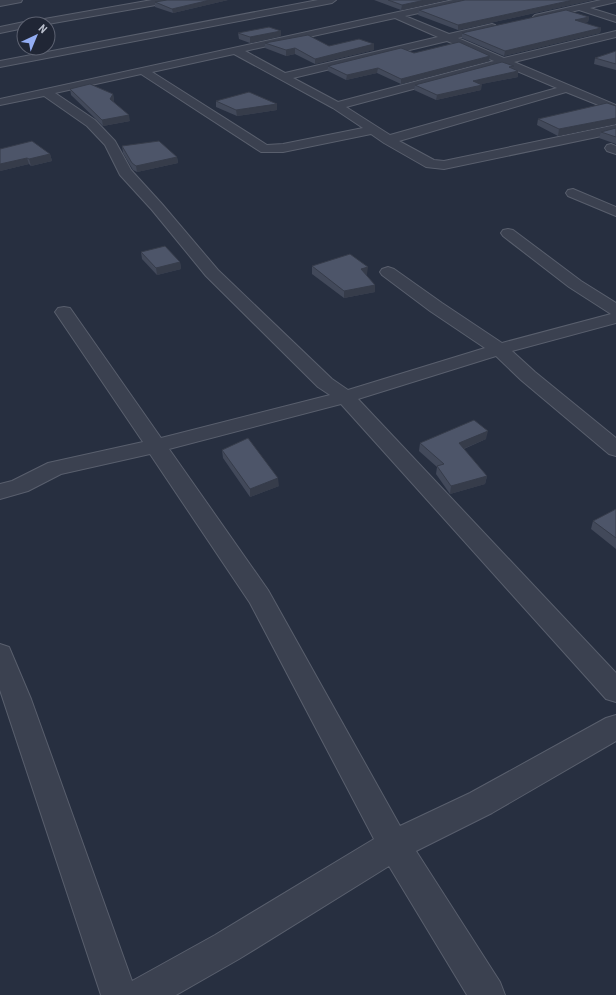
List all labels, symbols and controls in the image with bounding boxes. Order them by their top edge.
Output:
north arrow [16,16,56,56]
text: N [36,22,50,36]

